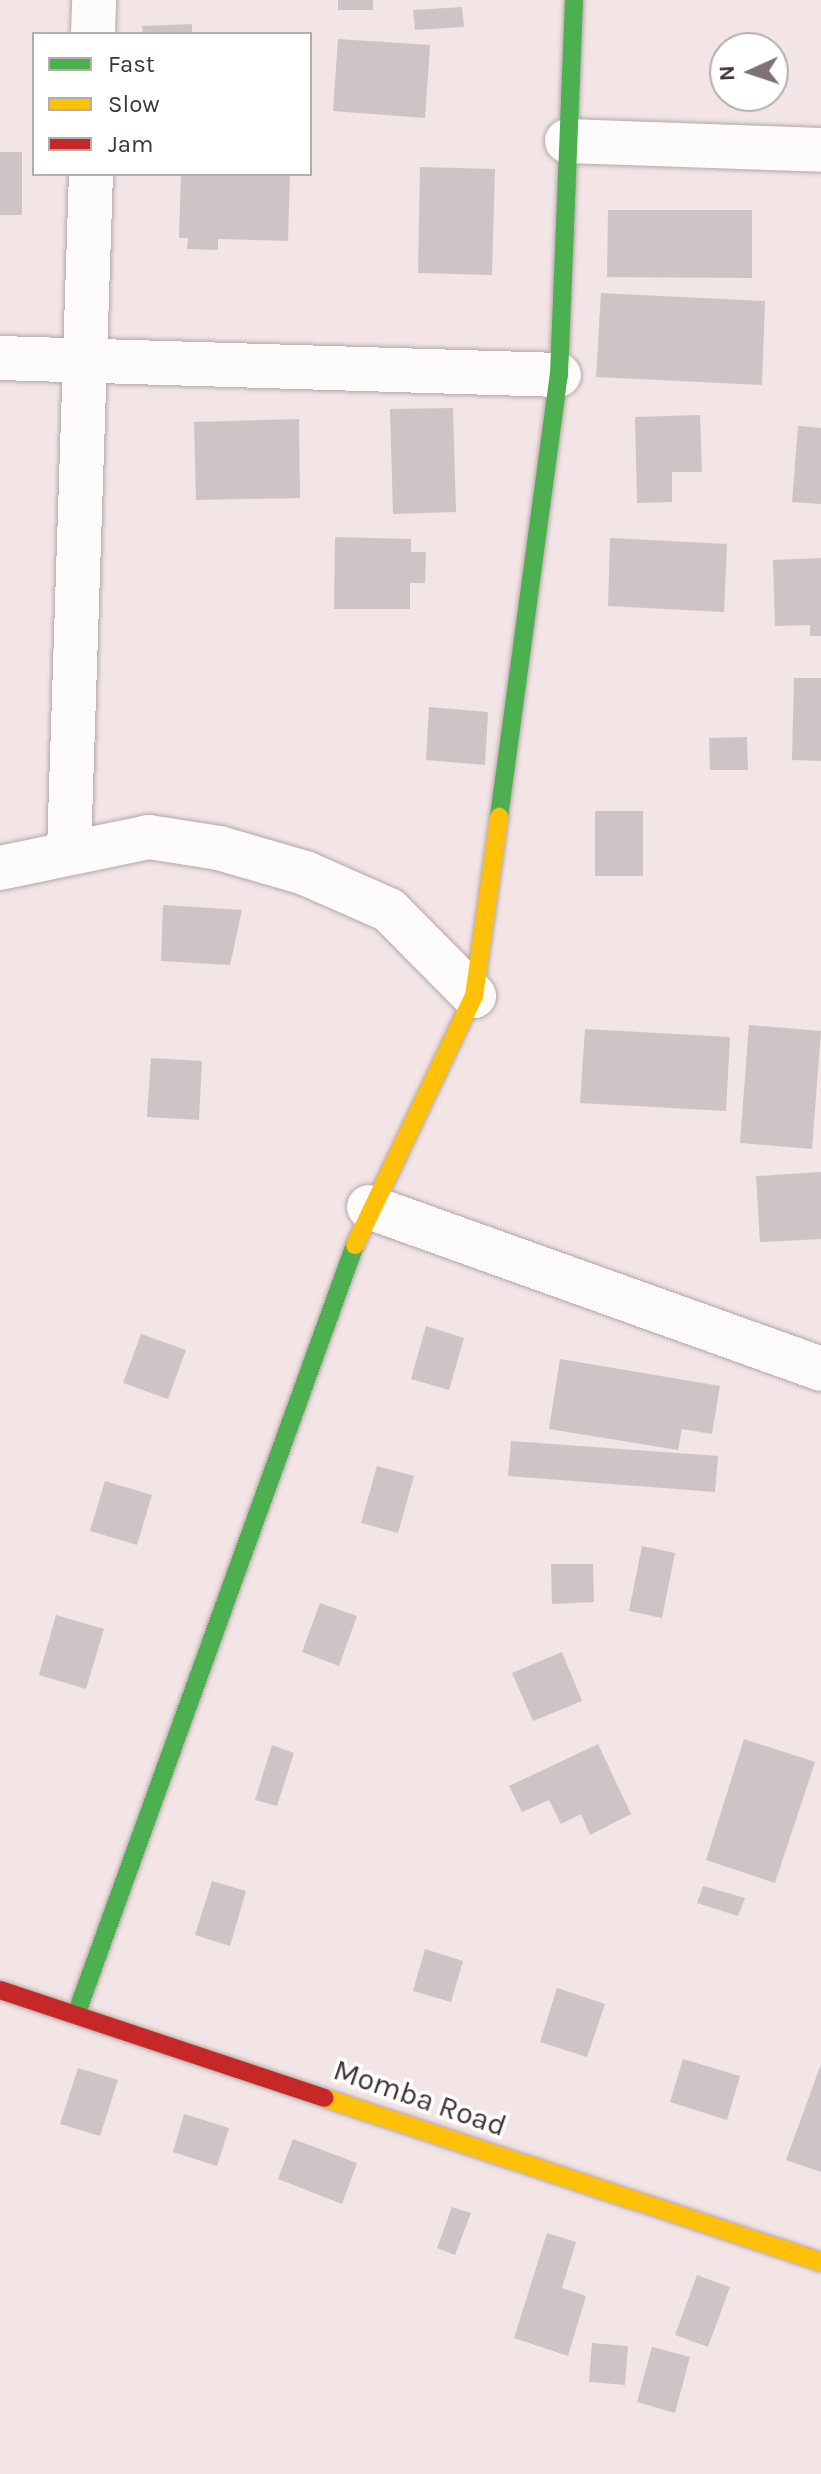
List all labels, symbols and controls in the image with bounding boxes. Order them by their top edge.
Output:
legend [32,32,312,176]
north arrow [709,32,789,112]
text: Fast [108,50,155,78]
text: N [714,65,740,82]
text: Slow [108,90,160,118]
text: Jam [108,130,153,158]
street label: Momba Road [329,2052,511,2144]

